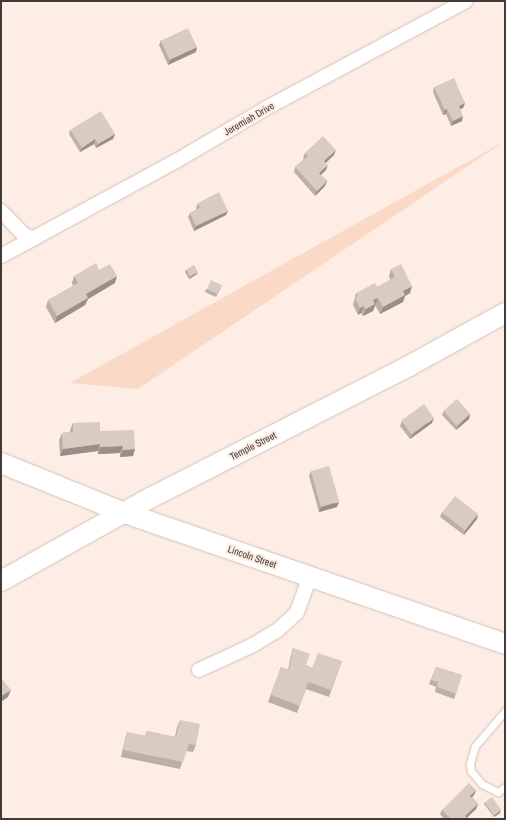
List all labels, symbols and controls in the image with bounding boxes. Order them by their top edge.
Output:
street label: Jeremiah Drive [222,100,276,138]
street label: Temple Street [228,429,278,463]
street label: Lincoln Street [226,543,278,571]

